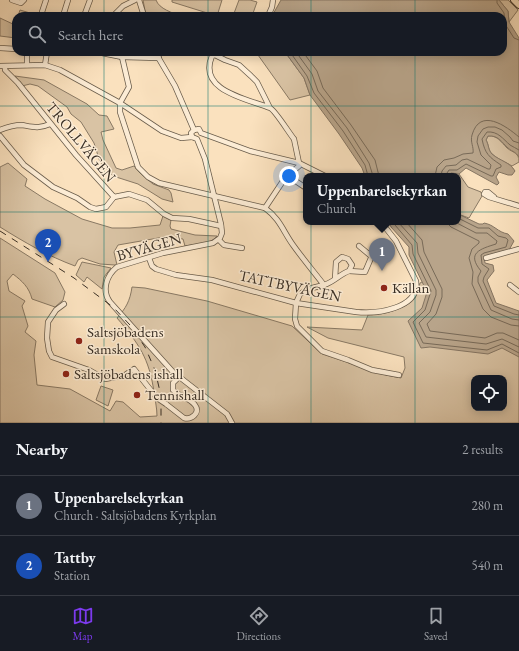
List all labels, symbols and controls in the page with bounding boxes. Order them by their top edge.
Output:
search box [12,12,507,56]
icon: search [26,23,48,45]
text: Search here [58,25,123,44]
street label: TROLLVÄGEN [42,98,121,186]
your location [279,166,299,186]
popup [303,173,461,225]
text: Uppenbarelsekyrkan [317,181,447,200]
text: Church [317,200,356,217]
street label: BYVÄGEN [114,228,184,265]
pin: 2 [35,229,61,262]
pin: 1 [369,238,395,271]
street label: TATTBYVÄGEN [237,265,343,306]
place label: Källan [392,278,429,297]
marker: Källan [379,283,389,293]
place label: Saltsjöbadens Samskola [87,322,164,358]
marker: Saltsjöbadens Samskola [74,336,84,346]
place label: Saltsjöbadens ishall [74,364,183,383]
marker: Saltsjöbadens ishall [61,369,71,379]
map controls [471,375,507,411]
button: locate [471,375,507,411]
place label: Tennishall [145,385,205,404]
marker: Tennishall [132,390,142,400]
text: Nearby [16,438,68,460]
text: 2 results [462,441,503,458]
text: Uppenbarelsekyrkan [54,488,184,507]
text: 1 [26,497,32,514]
text: 280 m [472,497,503,514]
text: Church · Saltsjöbadens Kyrkplan [54,507,217,524]
text: Tattby [54,548,96,567]
text: 2 [26,557,32,574]
text: 540 m [472,557,503,574]
text: Station [54,567,90,584]
tab: Map [72,605,94,643]
tab: Directions [237,605,281,643]
tab: Saved [424,605,447,643]

